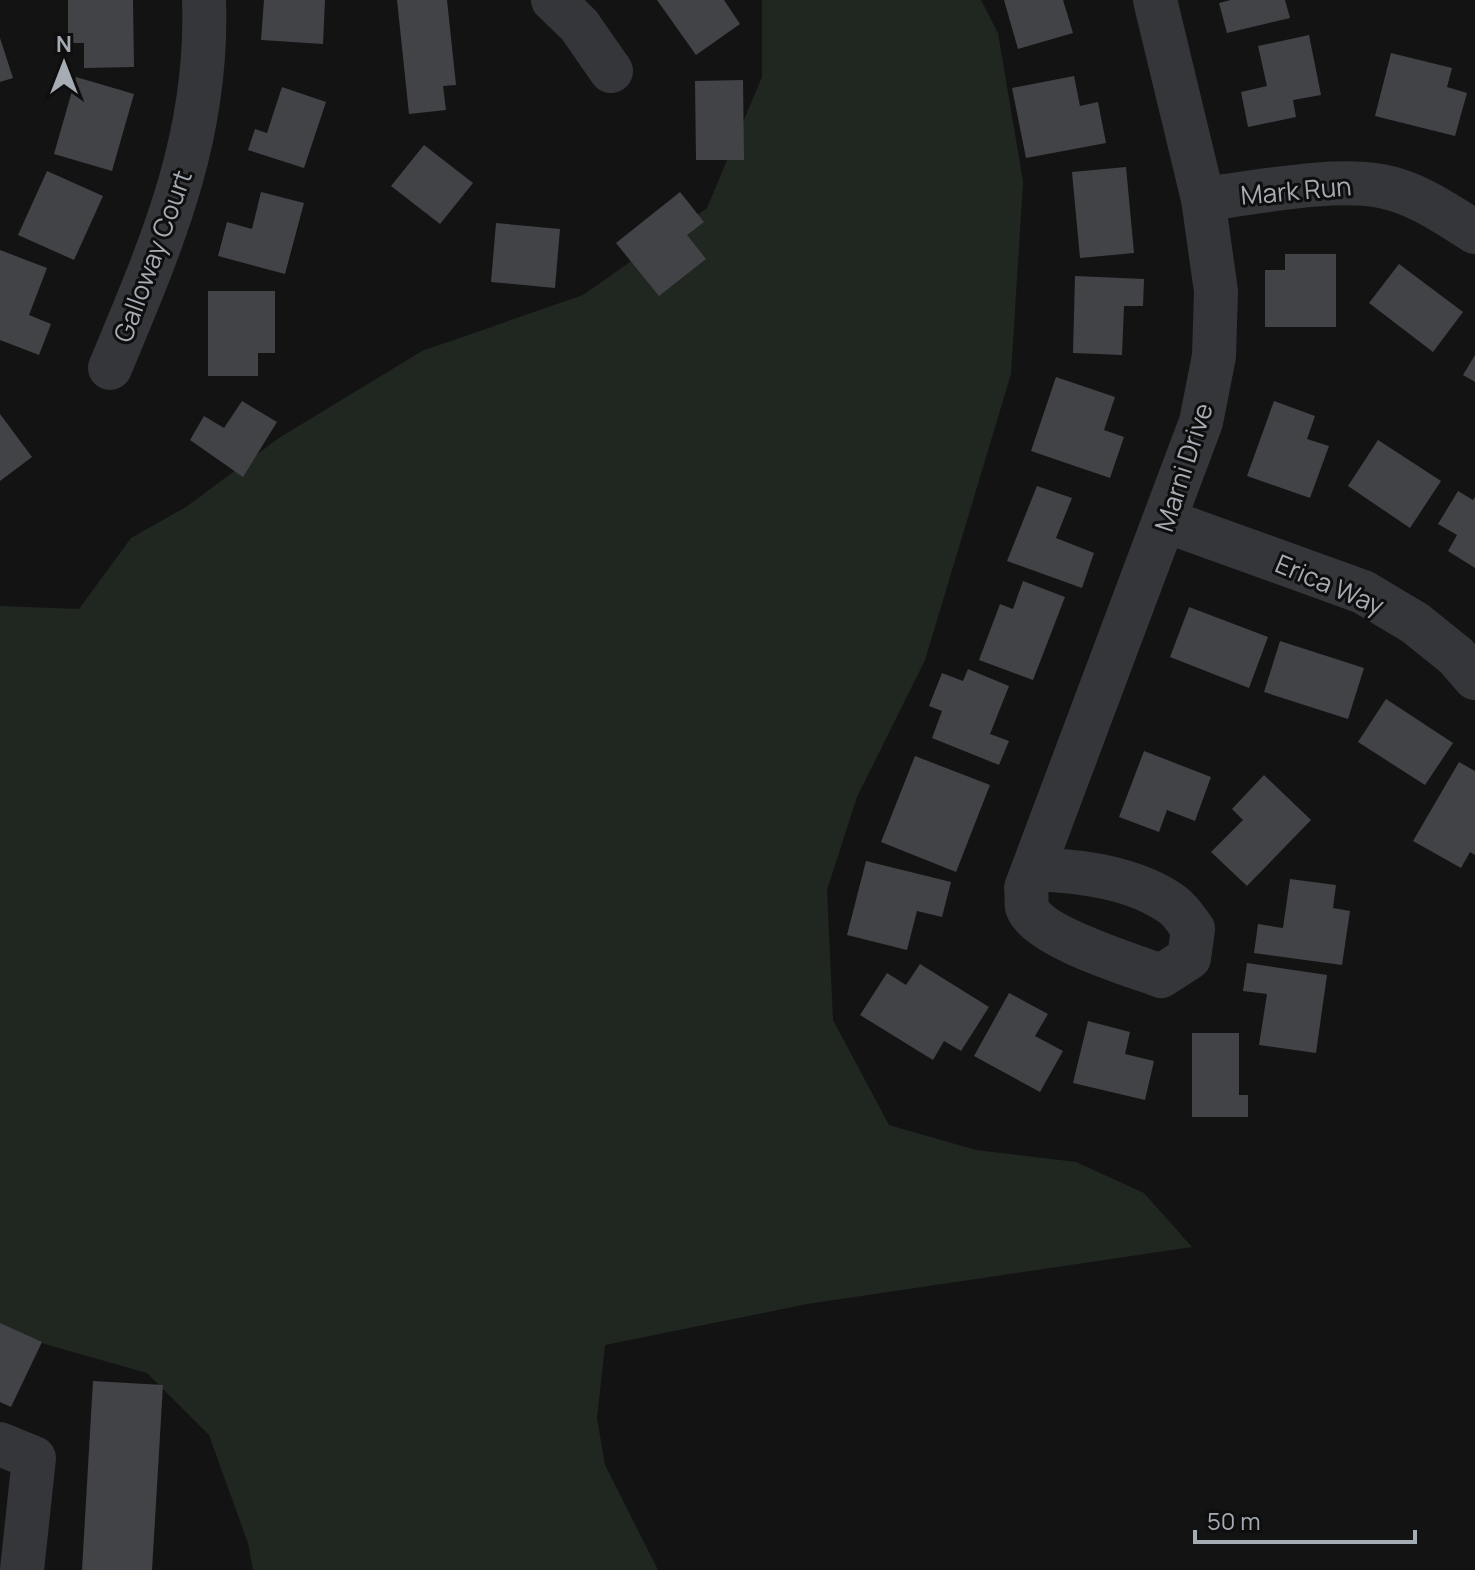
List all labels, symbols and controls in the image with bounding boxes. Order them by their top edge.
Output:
north arrow [24,24,104,104]
text: N [56,29,72,59]
street label: Galloway Court [104,165,200,347]
street label: Mark Run [1239,167,1353,213]
street label: Marni Drive [1145,398,1221,536]
street label: Erica Way [1270,545,1390,623]
scale bar [1195,1494,1415,1544]
text: 50 m [1207,1504,1261,1537]

